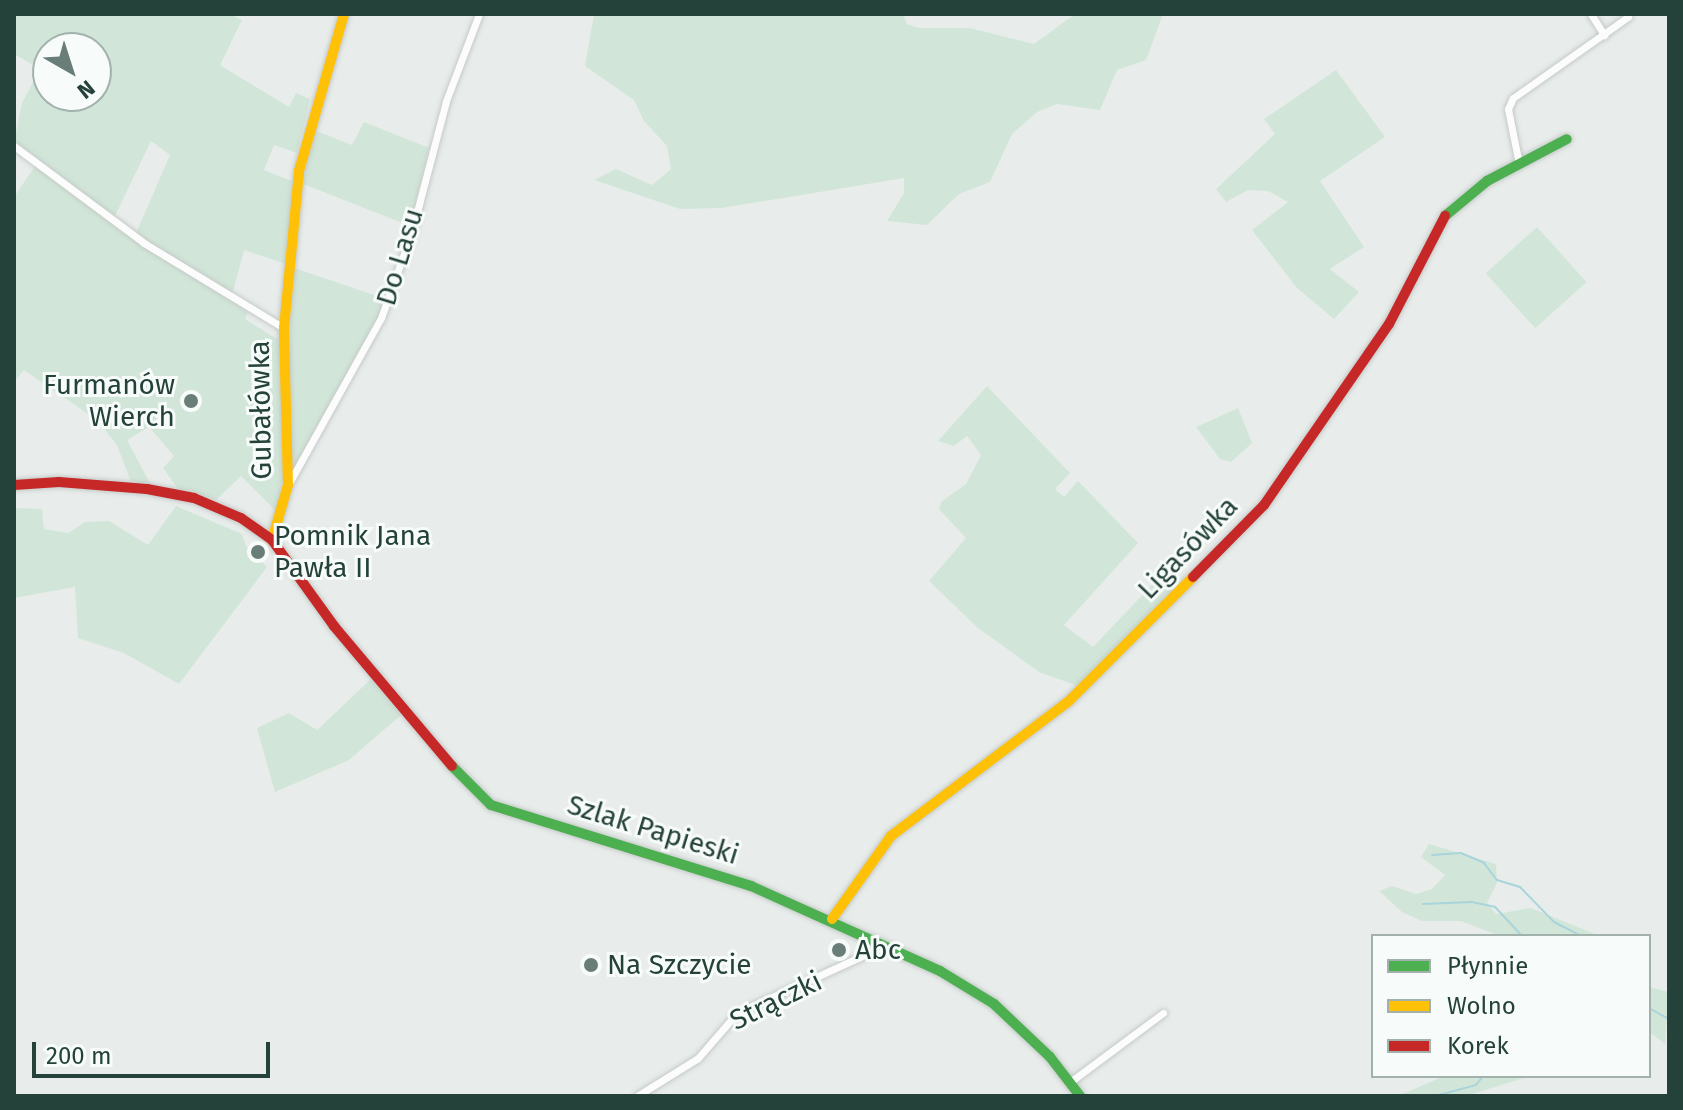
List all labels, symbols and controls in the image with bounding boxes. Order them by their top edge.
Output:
north arrow [32,32,112,112]
text: N [72,74,100,105]
street label: Do Lasu [369,204,431,310]
street label: Gubałówka [243,340,279,480]
place label: Furmanów Wierch [43,368,175,434]
marker: Furmanów Wierch [182,392,200,410]
street label: Ligasówka [1131,490,1245,606]
place label: Pomnik Jana Pawła II [274,519,431,585]
marker: Pomnik Jana Pawła II [249,543,267,561]
street label: Szlak Papieski [563,788,743,872]
place label: Abc [855,933,901,967]
legend [1371,934,1651,1078]
marker: Abc [830,941,848,959]
place label: Na Szczycie [607,948,752,982]
text: Płynnie [1447,952,1528,980]
marker: Na Szczycie [582,956,600,974]
street label: Strączki [724,964,828,1038]
text: Wolno [1447,992,1516,1020]
scale bar [36,1026,274,1076]
text: Korek [1447,1032,1509,1060]
text: 200 m [46,1042,112,1070]

